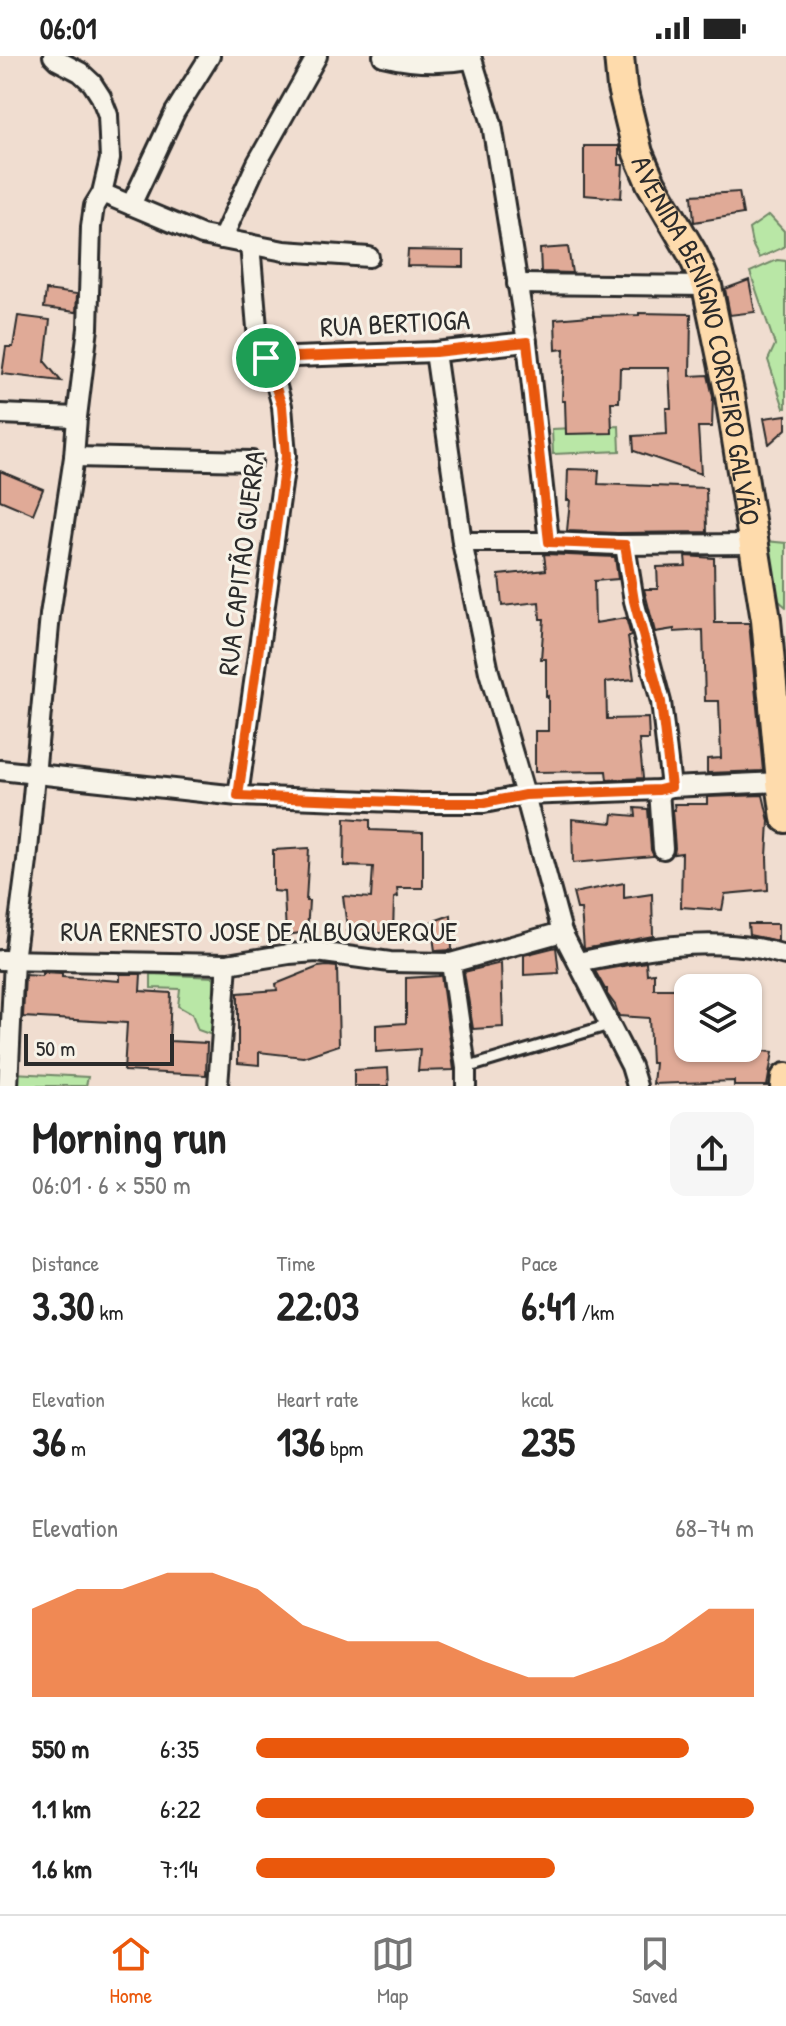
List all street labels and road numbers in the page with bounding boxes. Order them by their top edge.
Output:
street label: AVENIDA BENIGNO CORDEIRO GALVÃO [622,150,770,528]
street label: RUA BERTIOGA [319,300,471,346]
street label: RUA CAPITÃO GUERRA [208,448,274,678]
street label: RUA ERNESTO JOSE DE ALBUQUERQUE [61,912,457,950]

